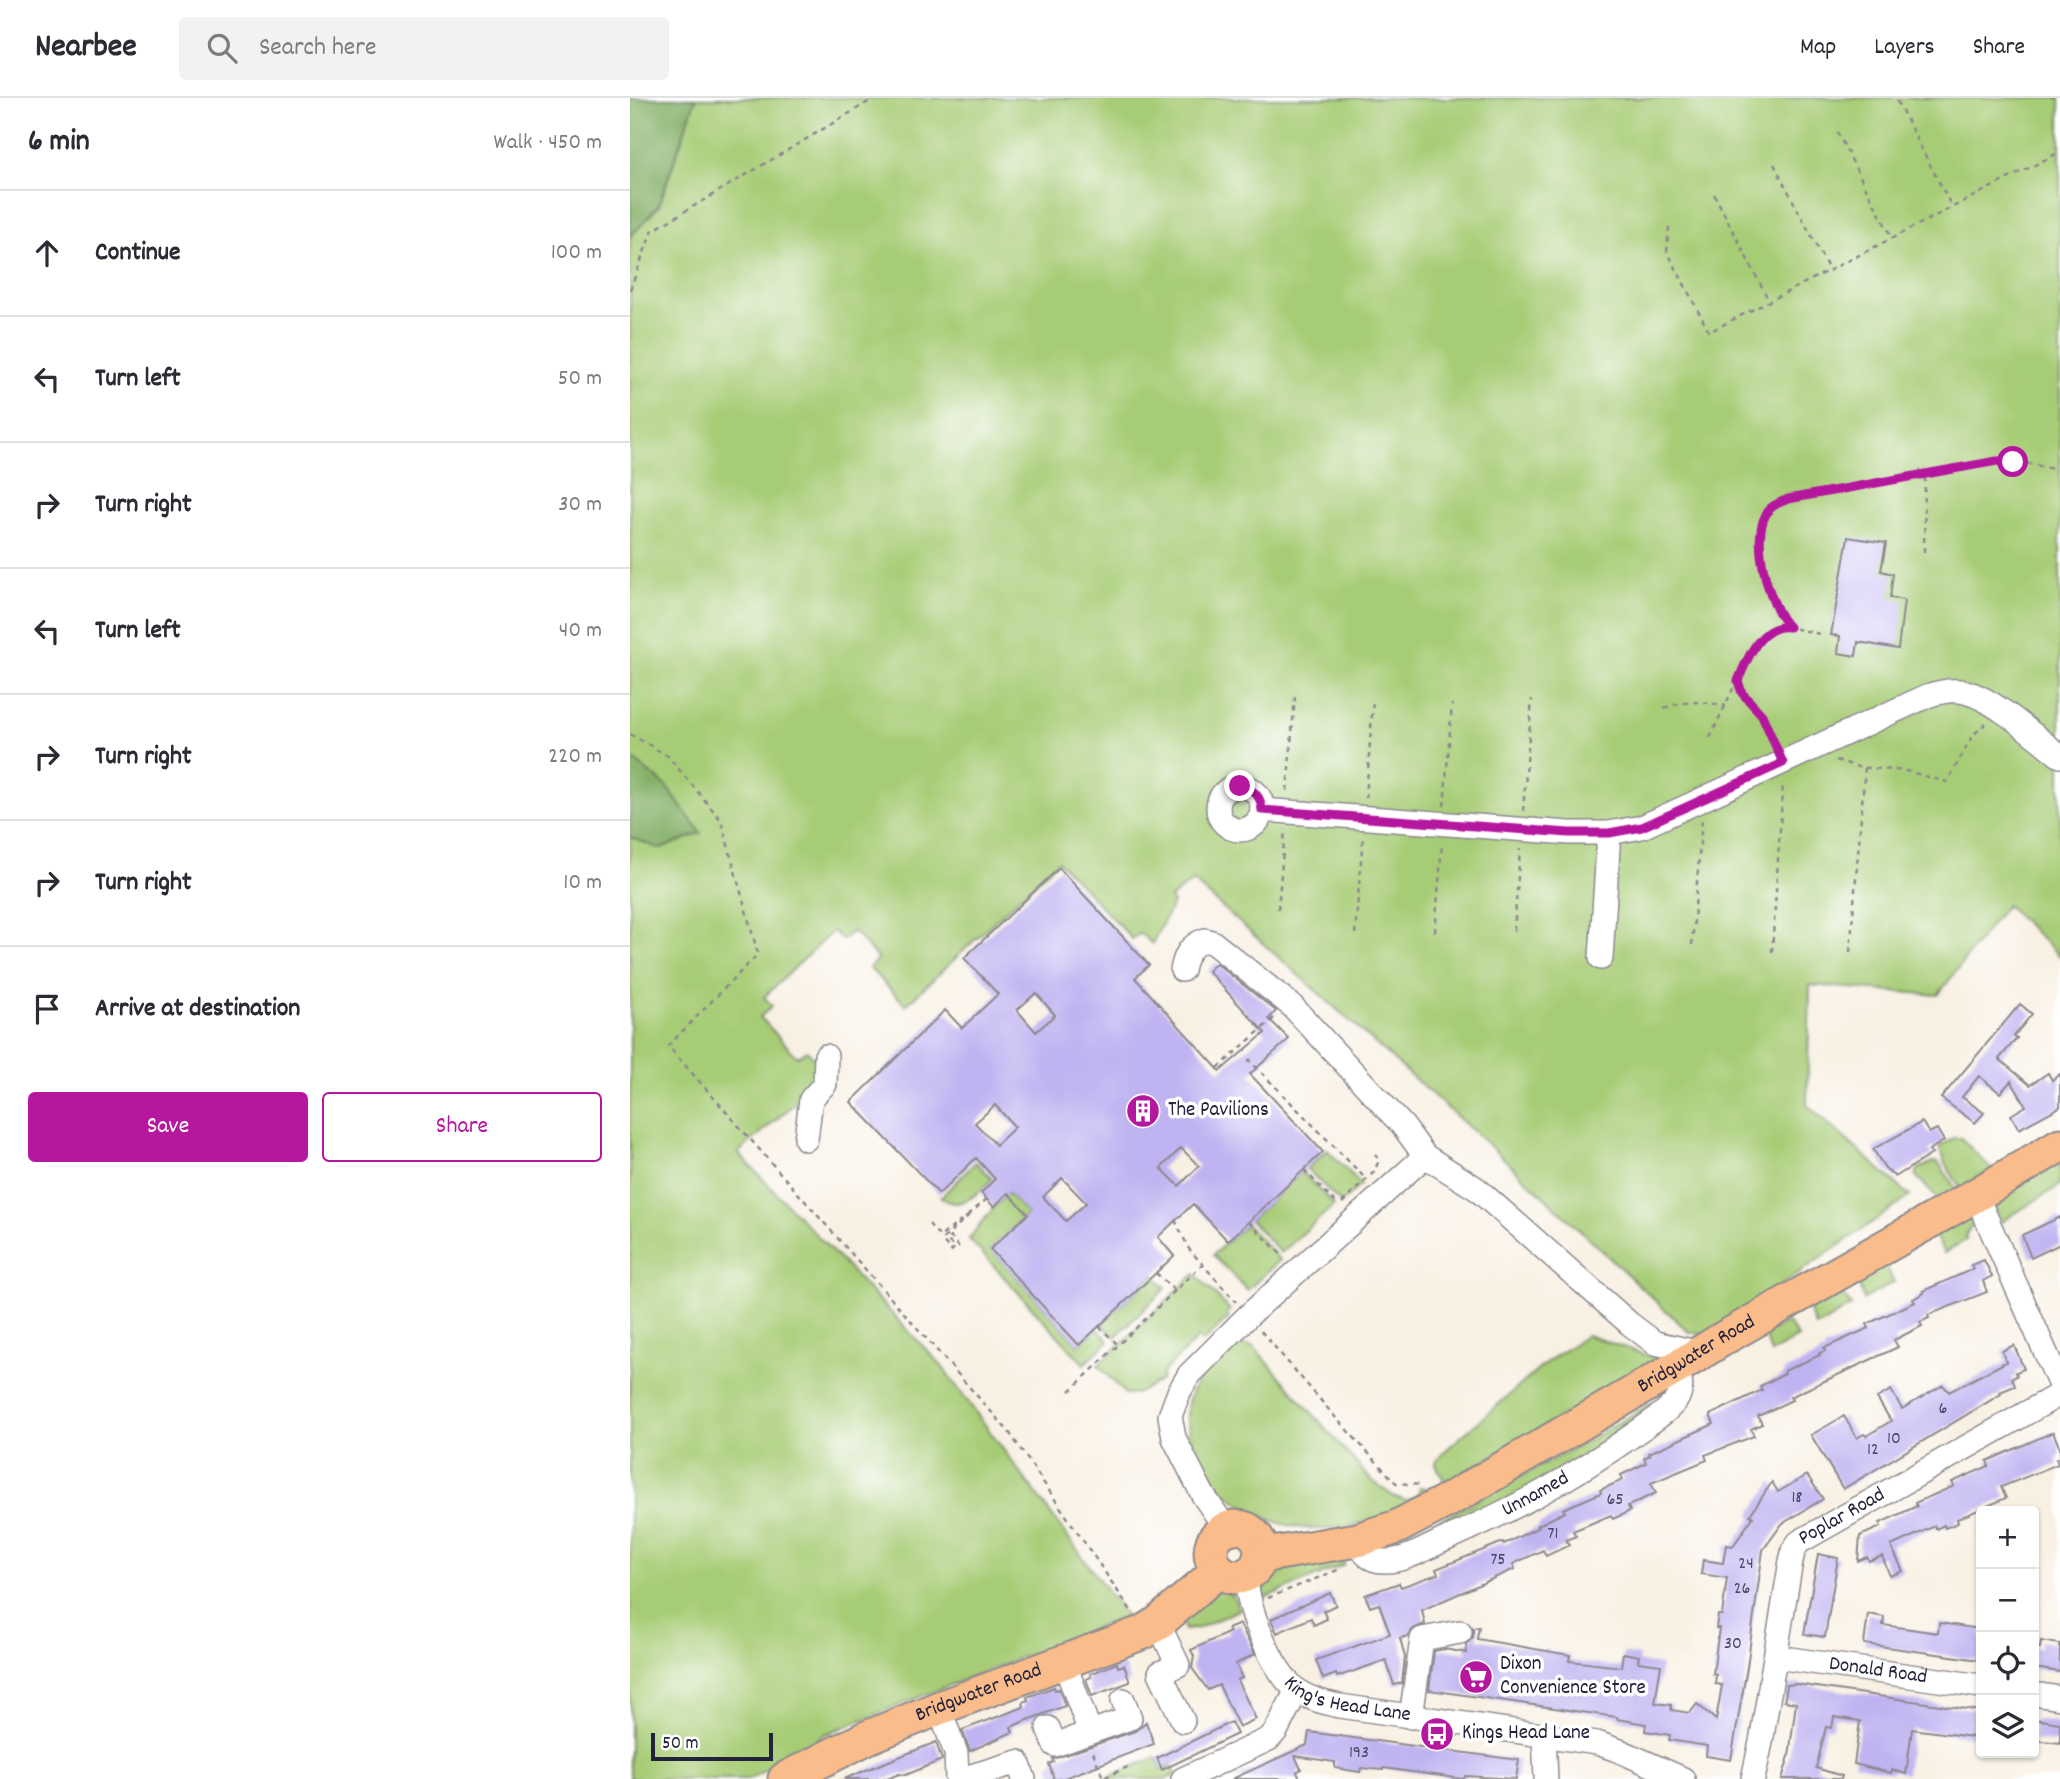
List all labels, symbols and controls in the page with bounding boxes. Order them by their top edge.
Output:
search box [179,17,669,80]
text: Nearbee [35,25,137,72]
icon: search [203,29,241,67]
text: Search here [259,30,376,67]
text: Map [1800,31,1836,65]
text: Layers [1874,31,1935,65]
text: Share [1973,31,2025,65]
text: 6 min [28,122,90,165]
text: Walk · 450 m [494,127,602,160]
icon: ahead [28,234,66,272]
text: Continue [95,235,180,272]
text: 100 m [551,237,602,270]
icon: left [28,360,66,398]
text: Turn left [95,361,181,398]
text: 50 m [558,363,602,396]
route start [1997,446,2028,477]
icon: right [28,486,66,524]
text: Turn right [95,487,192,524]
text: 30 m [558,489,602,522]
icon: left [28,612,66,650]
text: Turn left [95,613,181,650]
text: 40 m [559,615,602,648]
icon: right [28,738,66,776]
text: Turn right [95,739,192,776]
text: 220 m [548,741,602,774]
route end [1224,770,1255,801]
icon: right [28,864,66,902]
text: Turn right [95,865,192,902]
text: 10 m [563,867,602,900]
icon: arrive [28,990,66,1028]
text: Arrive at destination [95,991,300,1028]
button: Save [28,1092,308,1162]
button: Share [322,1092,602,1162]
building icon: The Pavilions [1124,1092,1162,1130]
place label: The Pavilions [1168,1096,1269,1126]
street label: Bridgwater Road [1632,1308,1761,1402]
house number: 6 [1939,1397,1947,1422]
house number: 10 [1887,1427,1901,1452]
house number: 12 [1867,1438,1879,1463]
street label: Unnamed [1497,1464,1575,1526]
street label: Poplar Road [1793,1481,1891,1554]
house number: 18 [1791,1486,1803,1511]
house number: 65 [1606,1488,1624,1513]
map controls [1976,1506,2039,1758]
button: + [1976,1506,2039,1569]
house number: 71 [1548,1522,1558,1547]
house number: 75 [1490,1548,1506,1573]
house number: 24 [1738,1552,1754,1577]
button: − [1976,1569,2039,1632]
house number: 26 [1734,1577,1750,1602]
house number: 30 [1724,1632,1742,1657]
button: locate [1976,1632,2039,1695]
place label: Dixon Convenience Store [1500,1650,1646,1704]
street label: Donald Road [1827,1650,1929,1693]
street label: Bridgwater Road [911,1656,1046,1731]
supermarket icon: Dixon Convenience Store [1457,1658,1495,1696]
street label: King's Head Lane [1275,1670,1413,1731]
button: layers [1976,1695,2039,1758]
bus stop icon: Kings Head Lane [1418,1715,1456,1753]
place label: Kings Head Lane [1462,1719,1590,1749]
scale bar [651,1730,774,1762]
text: 50 m [662,1731,699,1758]
house number: 193 [1349,1741,1369,1766]

